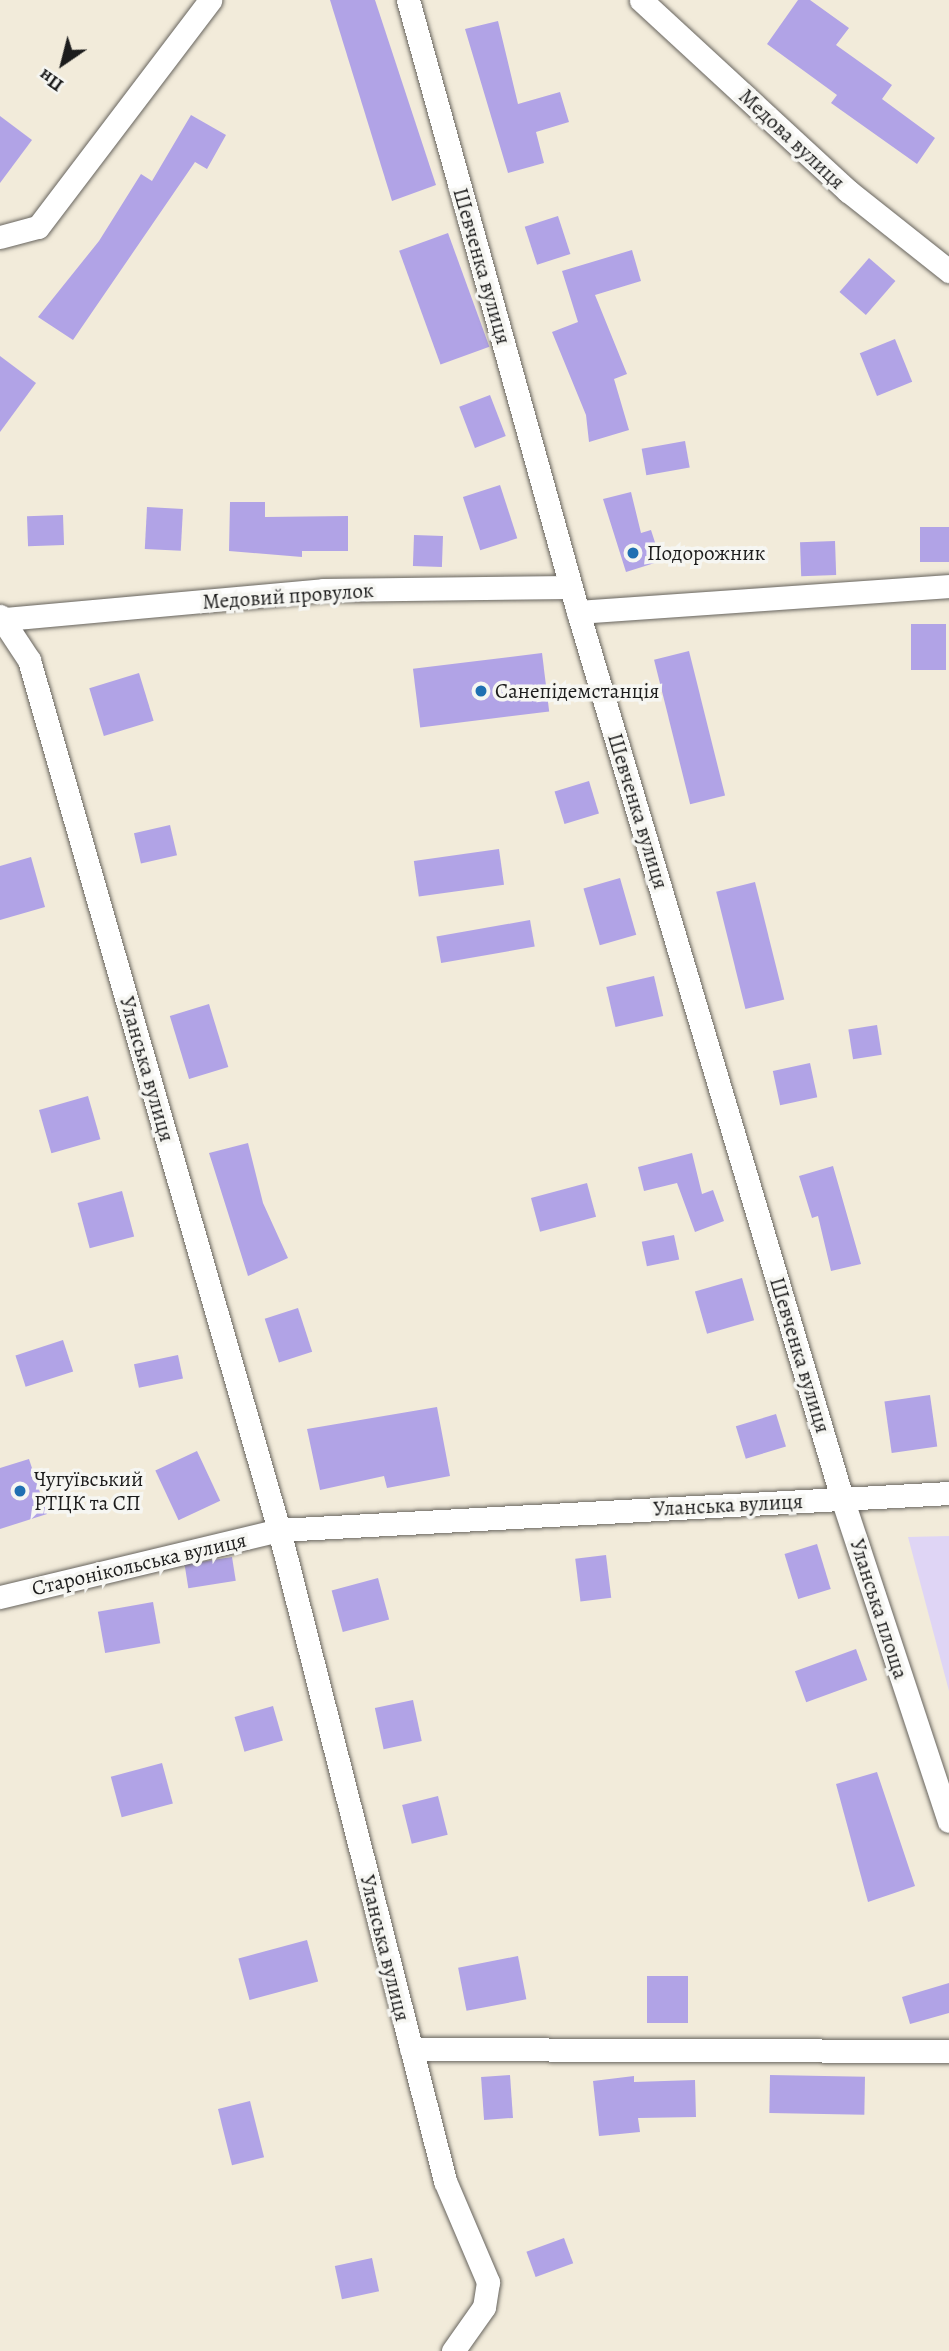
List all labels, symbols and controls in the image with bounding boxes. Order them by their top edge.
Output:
north arrow [28,28,98,98]
text: Пн [33,62,69,98]
street label: Медова вулиця [734,83,850,195]
street label: Шевченка вулиця [448,185,516,347]
place label: Подорожник [647,540,766,566]
marker: Подорожник [625,545,641,561]
street label: Медовий провулок [201,577,375,615]
place label: Санепідемстанція [495,678,659,704]
marker: Санепідемстанція [473,683,489,699]
street label: Шевченка вулиця [602,730,674,892]
street label: Уланська вулиця [114,994,180,1144]
street label: Шевченка вулиця [764,1274,836,1436]
place label: Чугуївський РТЦК та СП [34,1466,143,1516]
marker: Чугуївський РТЦК та СП [12,1483,28,1499]
street label: Уланська вулиця [653,1488,803,1522]
street label: Старонікольська вулиця [29,1527,249,1601]
street label: Уланська площа [844,1536,914,1682]
street label: Уланська вулиця [355,1872,415,2024]

